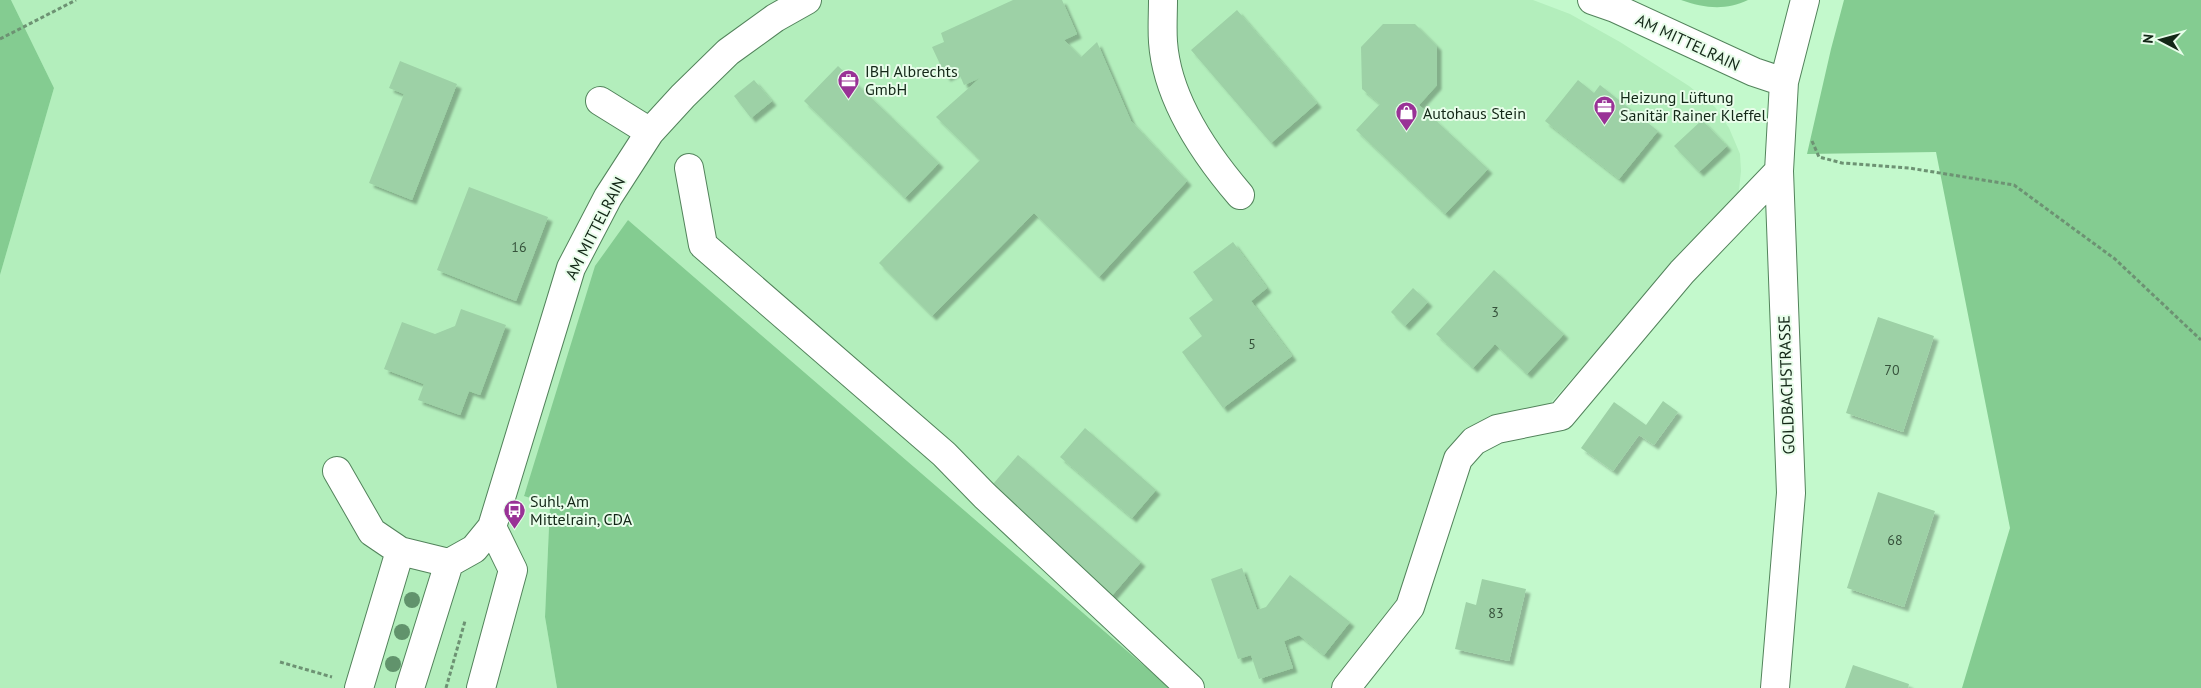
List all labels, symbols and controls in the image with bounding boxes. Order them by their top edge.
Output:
street label: AM MITTELRAIN [1633,9,1743,75]
north arrow [2136,15,2186,65]
text: N [2139,33,2158,44]
place label: IBH Albrechts GmbH [865,61,958,99]
office icon: IBH Albrechts GmbH [837,68,861,99]
place label: Heizung Lüftung Sanitär Rainer Kleffel [1620,87,1766,125]
office icon: Heizung Lüftung Sanitär Rainer Kleffel [1592,94,1616,125]
shop icon: Autohaus Stein [1395,101,1419,132]
place label: Autohaus Stein [1423,103,1526,123]
street label: AM MITTELRAIN [561,173,629,283]
house number: 16 [511,238,527,256]
house number: 3 [1491,303,1499,321]
street label: GOLDBACHSTRASSE [1774,315,1798,455]
house number: 5 [1248,335,1256,353]
house number: 70 [1884,361,1900,379]
place label: Suhl, Am Mittelrain, CDA [530,491,633,529]
bus stop icon: Suhl, Am Mittelrain, CDA [502,498,526,529]
house number: 68 [1887,531,1903,549]
house number: 83 [1488,604,1504,622]

